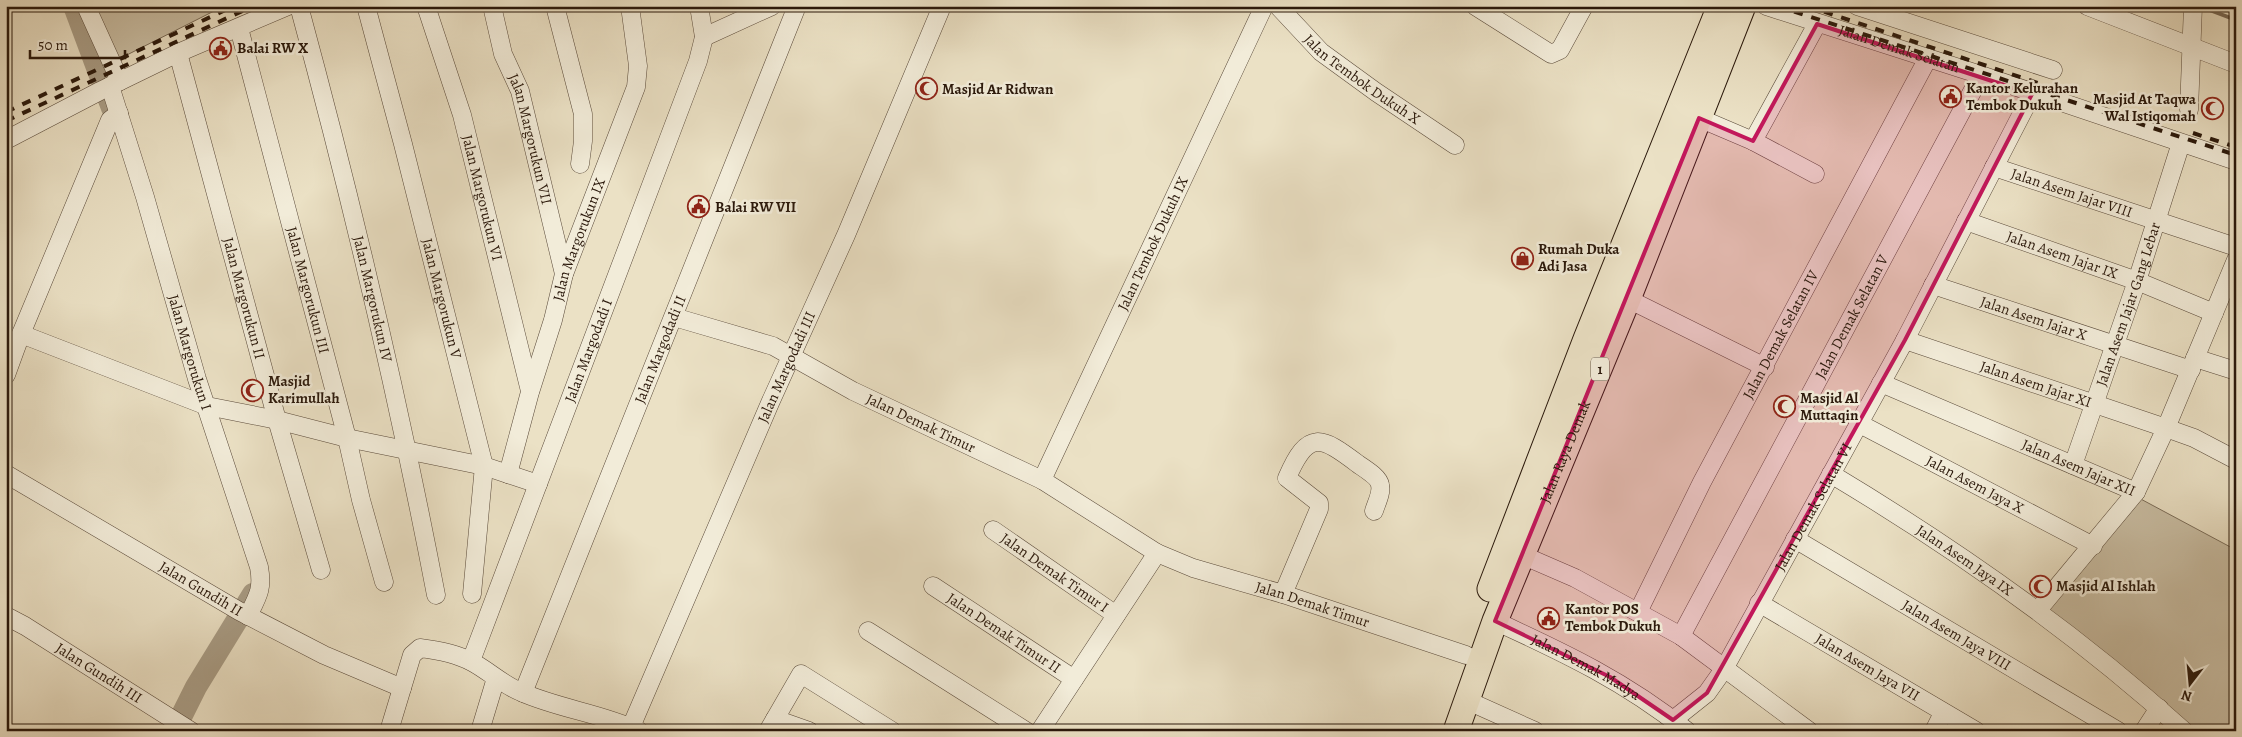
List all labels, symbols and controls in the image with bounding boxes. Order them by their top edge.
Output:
street label: Jalan Demak Selatan [1836,20,1962,78]
scale bar [30,28,125,60]
street label: Jalan Tembok Dukuh X [1299,30,1424,129]
text: 50 m [38,35,68,55]
public building icon: Balai RW X [209,36,233,60]
place label: Balai RW X [237,38,309,58]
street label: Jalan Margorukun VII [503,70,557,206]
mosque icon: Masjid Ar Ridwan [914,77,938,101]
place label: Kantor Kelurahan Tembok Dukuh [1966,78,2079,115]
place label: Masjid Ar Ridwan [942,79,1054,99]
public building icon: Kantor Kelurahan Tembok Dukuh [1938,85,1962,109]
place label: Masjid At Taqwa Wal Istiqomah [2093,89,2197,126]
mosque icon: Masjid At Taqwa Wal Istiqomah [2200,96,2224,120]
street label: Jalan Margorukun VI [457,133,508,263]
street label: Jalan Asem Jajar VIII [2009,163,2135,222]
street label: Jalan Tembok Dukuh IX [1113,173,1193,314]
street label: Jalan Margorukun IX [548,175,610,303]
public building icon: Balai RW VII [687,195,711,219]
place label: Balai RW VII [715,197,796,217]
street label: Jalan Asem Jajar Gang Lebar [2091,220,2165,389]
street label: Jalan Margorukun III [282,224,334,356]
street label: Jalan Asem Jajar IX [2004,226,2121,284]
street label: Jalan Margorukun IV [348,234,397,365]
street label: Jalan Margorukun II [218,235,270,361]
street label: Jalan Margorukun V [417,236,467,361]
place label: Rumah Duka Adi Jasa [1537,239,1620,276]
shop icon: Rumah Duka Adi Jasa [1510,246,1534,270]
street label: Jalan Demak Selatan V [1810,250,1893,382]
street label: Jalan Demak Selatan IV [1738,266,1824,403]
street label: Jalan Asem Jajar X [1978,291,2090,345]
street label: Jalan Margorukun I [163,292,217,413]
street label: Jalan Margodadi II [630,292,691,406]
street label: Jalan Margodadi I [560,296,617,405]
street label: Jalan Margodadi III [753,308,820,426]
street label: Jalan Asem Jajar XI [1977,356,2094,412]
road number: 1 [1591,358,1609,380]
place label: Masjid Karimullah [268,371,340,408]
mosque icon: Masjid Karimullah [240,378,264,402]
place label: Masjid Al Muttaqin [1800,388,1859,425]
street label: Jalan Demak Timur [863,389,979,457]
mosque icon: Masjid Al Muttaqin [1772,395,1796,419]
street label: Jalan Raya Demak [1535,397,1595,506]
street label: Jalan Asem Jajar XII [2019,434,2139,501]
street label: Jalan Demak Selatan VI [1770,439,1857,574]
street label: Jalan Asem Jaya X [1923,450,2027,518]
street label: Jalan Asem Jaya IX [1912,520,2017,600]
street label: Jalan Demak Timur I [997,528,1113,617]
street label: Jalan Gundih II [155,556,246,621]
mosque icon: Masjid Al Ishlah [2028,574,2052,598]
place label: Masjid Al Ishlah [2056,576,2156,596]
street label: Jalan Demak Timur [1253,577,1372,632]
street label: Jalan Demak Timur II [943,588,1065,678]
street label: Jalan Asem Jaya VIII [1898,595,2015,675]
place label: Kantor POS Tembok Dukuh [1565,599,1661,636]
public building icon: Kantor POS Tembok Dukuh [1537,606,1561,630]
street label: Jalan Asem Jaya VII [1812,628,1923,706]
street label: Jalan Demak Madya [1528,629,1645,705]
street label: Jalan Gundih III [52,638,146,708]
north arrow [2164,660,2214,710]
text: N [2179,685,2194,707]

